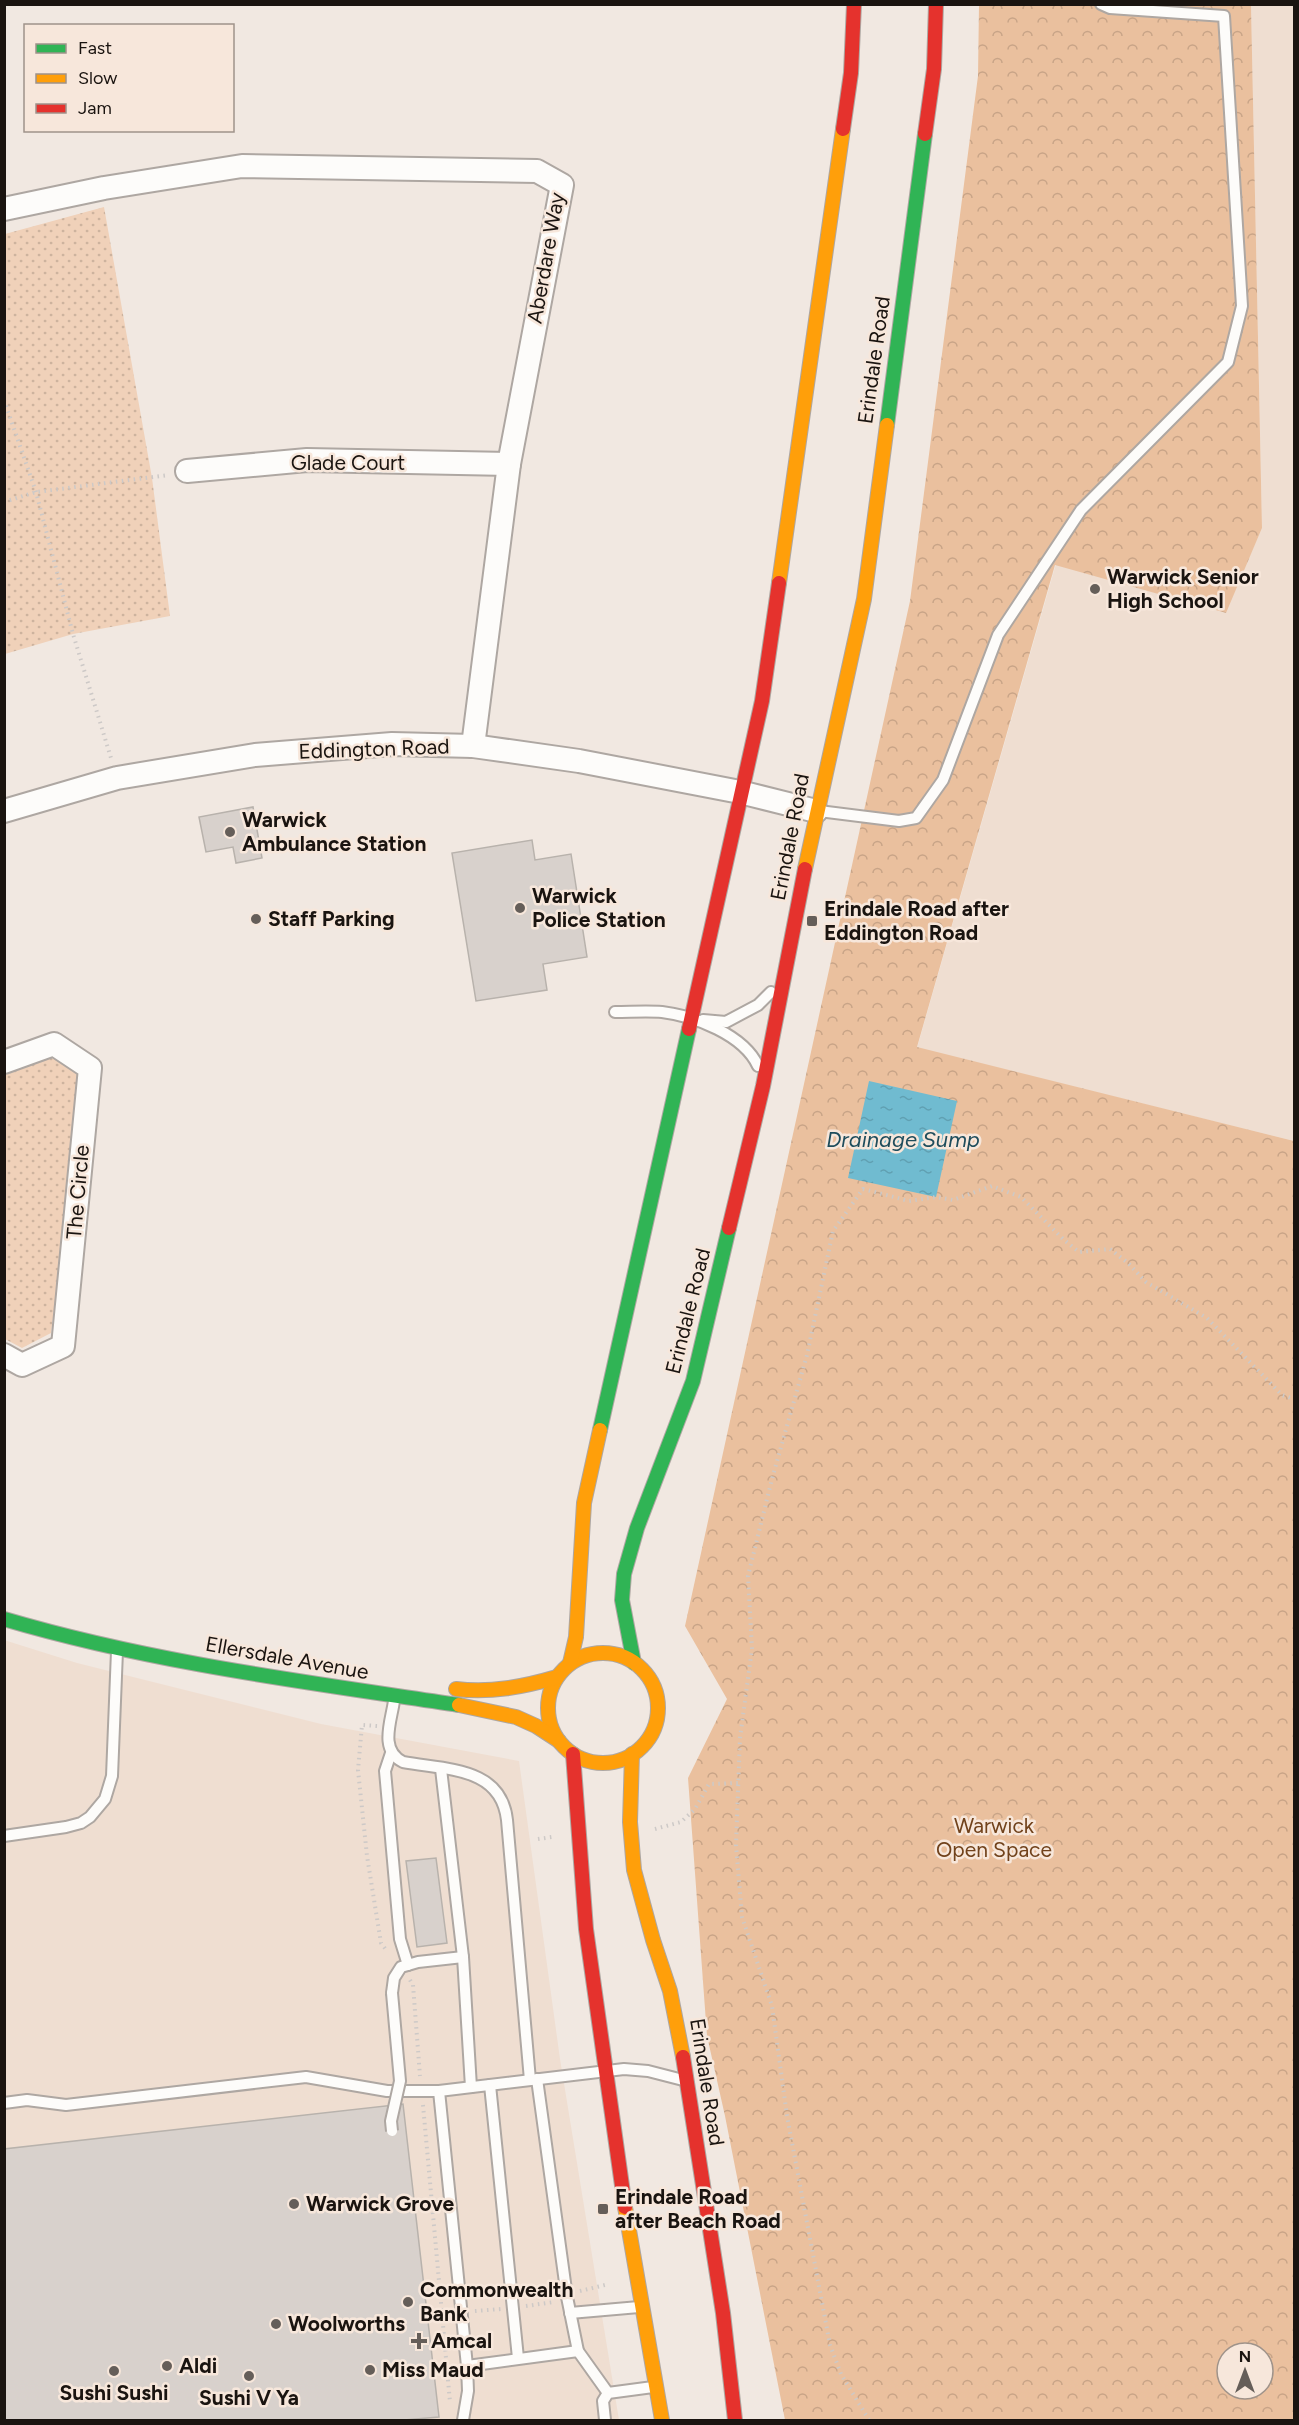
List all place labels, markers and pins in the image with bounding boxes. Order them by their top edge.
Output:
place label: Warwick Senior High School [1107,564,1259,613]
marker: Warwick Senior High School [1088,582,1102,596]
place label: Warwick Ambulance Station [242,807,426,856]
marker: Warwick Ambulance Station [223,825,237,839]
place label: Warwick Police Station [532,883,666,932]
place label: Erindale Road after Eddington Road [824,896,1009,945]
marker: Warwick Police Station [513,901,527,915]
place label: Staff Parking [268,906,395,931]
marker: Staff Parking [249,912,263,926]
marker: Erindale Road after Eddington Road [805,914,819,928]
place label: Erindale Road after Beach Road [615,2184,781,2233]
place label: Warwick Grove [306,2191,454,2216]
marker: Warwick Grove [287,2197,301,2211]
marker: Erindale Road after Beach Road [596,2202,610,2216]
place label: Commonwealth Bank [420,2277,574,2326]
marker: Commonwealth Bank [401,2295,415,2309]
place label: Woolworths [288,2311,405,2336]
marker: Woolworths [269,2317,283,2331]
place label: Amcal [431,2328,492,2353]
marker: Amcal [412,2334,426,2348]
place label: Aldi [179,2353,217,2378]
place label: Miss Maud [382,2357,484,2382]
marker: Aldi [160,2359,174,2373]
marker: Miss Maud [363,2363,377,2377]
marker: Sushi Sushi [107,2364,121,2378]
marker: Sushi V Ya [242,2369,256,2383]
place label: Sushi Sushi [60,2380,168,2405]
place label: Sushi V Ya [199,2385,299,2410]

